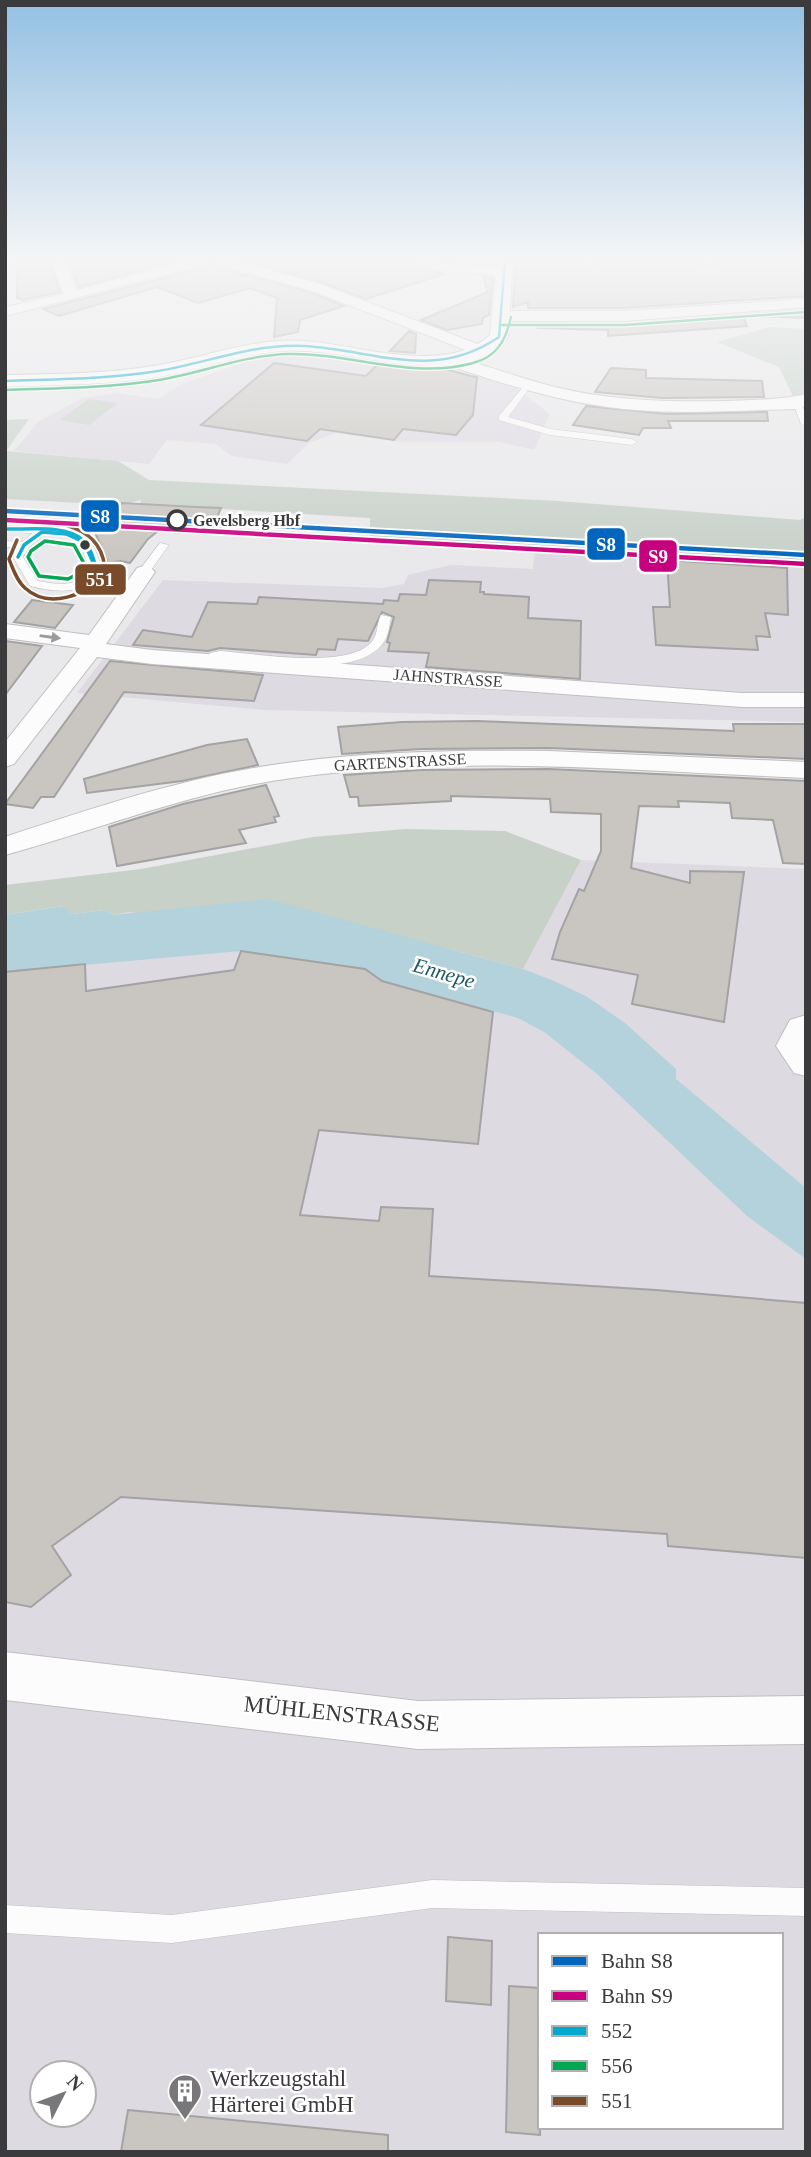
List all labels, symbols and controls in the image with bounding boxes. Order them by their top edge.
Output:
line badge: S8 [80,499,120,533]
text: S8 [90,506,110,527]
marker: Gevelsberg Hbf [167,510,187,530]
place label: Gevelsberg Hbf [193,512,301,530]
line badge: S8 [586,527,626,561]
text: S8 [596,534,616,555]
unlabelled marker [78,538,92,552]
line badge: S9 [638,539,678,573]
text: S9 [648,546,668,567]
line badge: 551 [74,563,127,596]
text: 551 [86,569,114,590]
one-way arrow [39,631,61,642]
street label: JAHNSTRASSE [393,666,503,690]
street label: GARTENSTRASSE [333,750,467,774]
water label: Ennepe [409,953,478,993]
street label: MÜHLENSTRASSE [243,1691,441,1737]
legend [538,1933,783,2129]
text: Bahn S8 [601,1949,673,1973]
text: Bahn S9 [601,1984,673,2008]
text: 552 [601,2019,633,2043]
text: 556 [601,2054,633,2078]
north arrow [28,2059,98,2129]
place label: Werkzeugstahl Härterei GmbH [210,2066,354,2117]
text: N [63,2071,88,2095]
building icon: Werkzeugstahl Härterei GmbH [166,2072,204,2121]
text: 551 [601,2089,633,2113]

